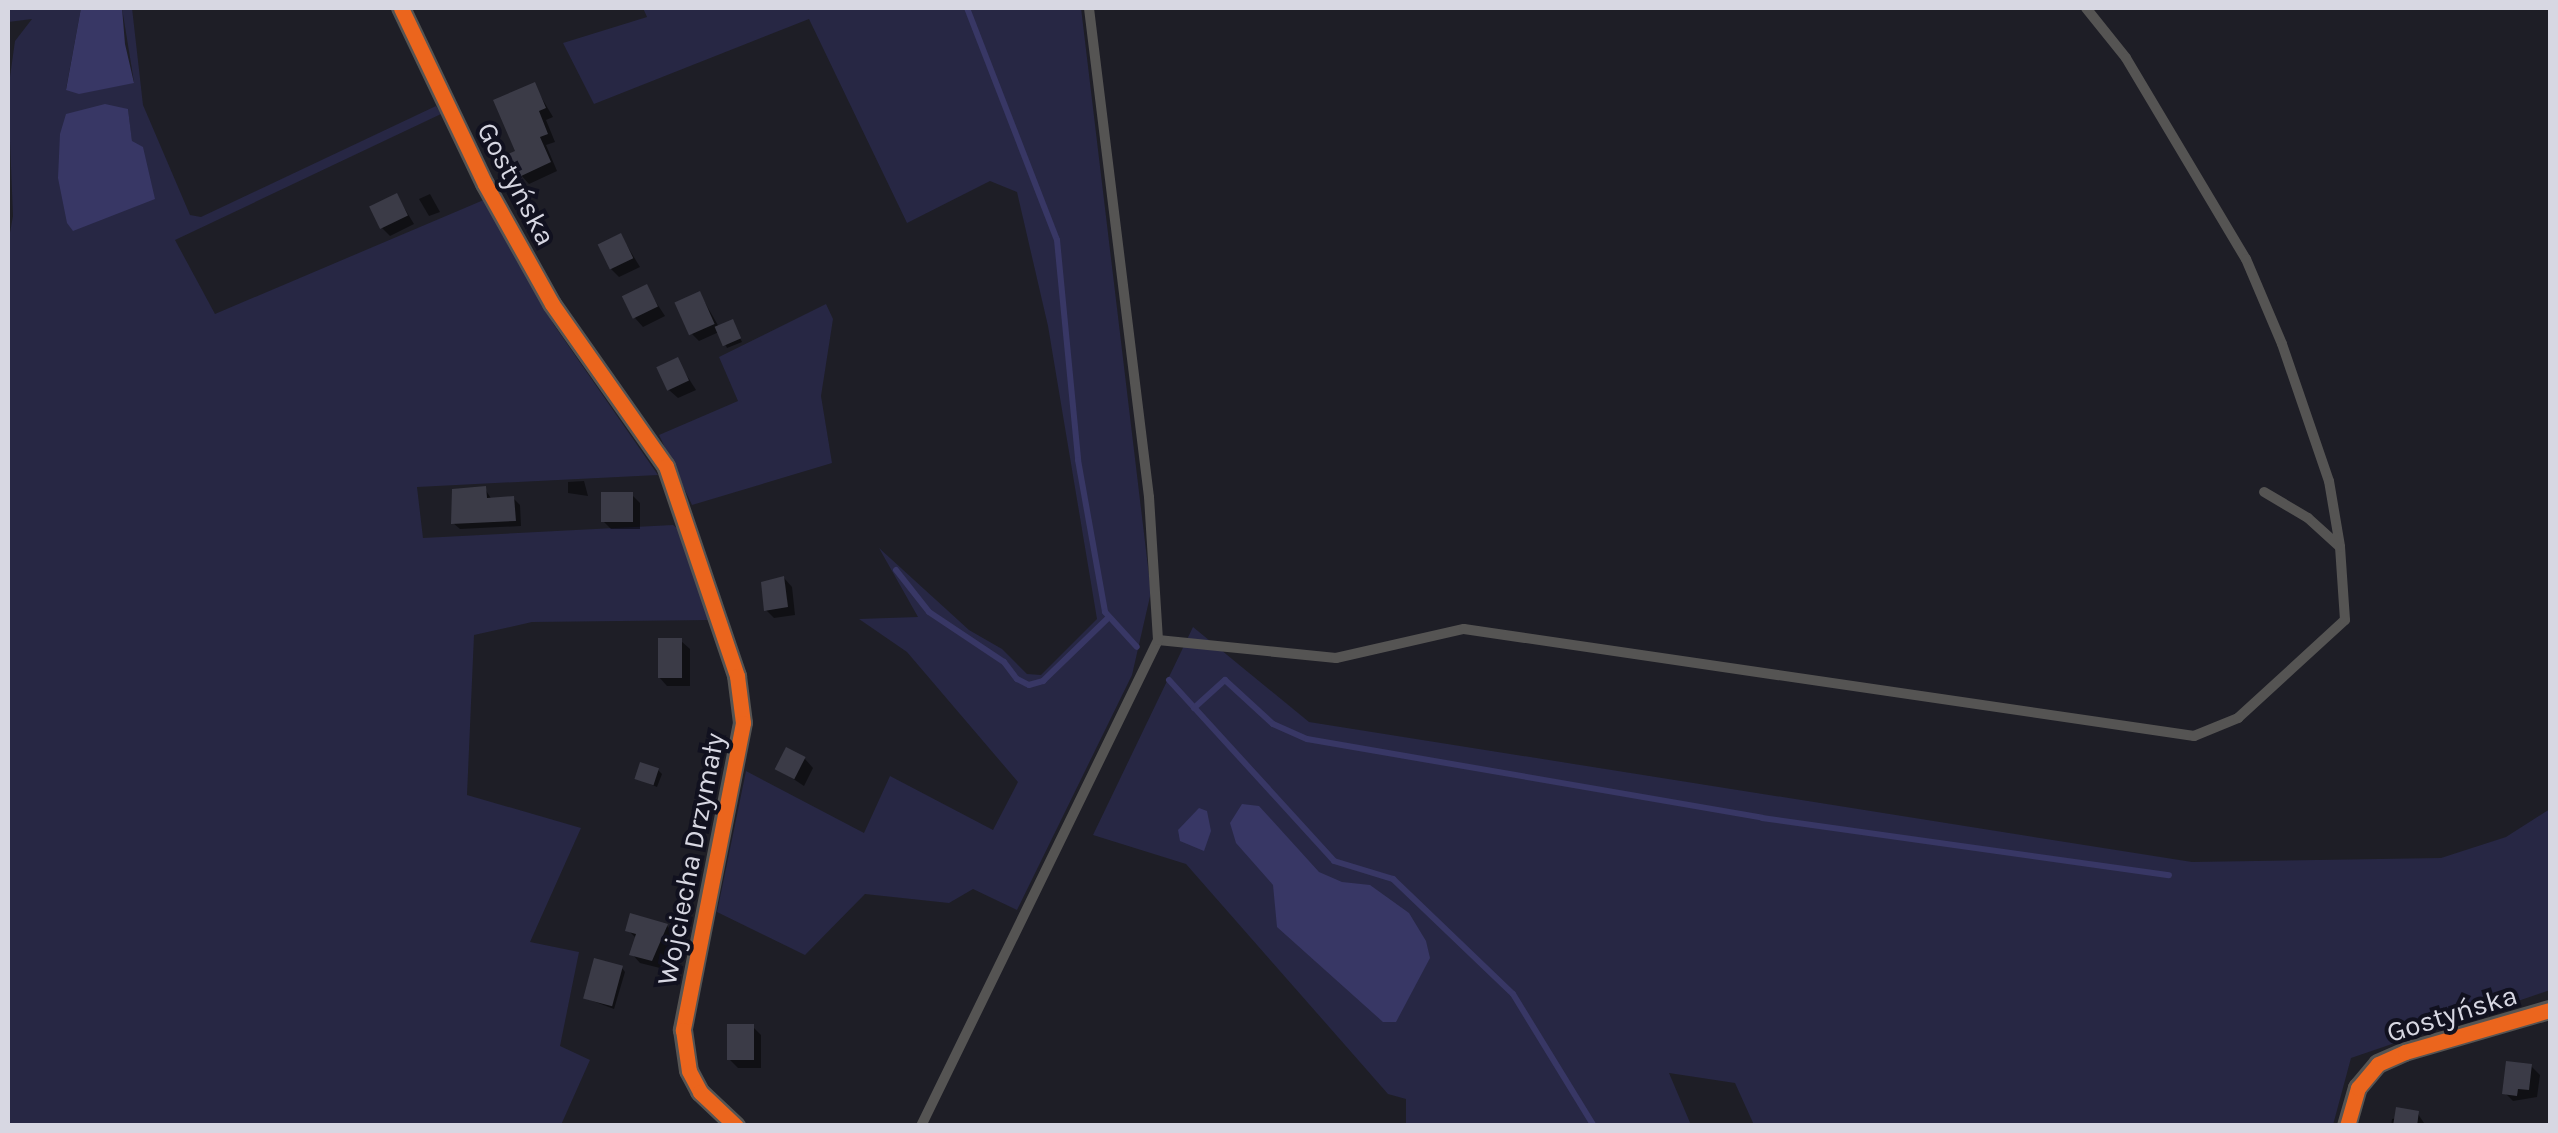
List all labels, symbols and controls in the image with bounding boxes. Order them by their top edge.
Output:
street label: Gostyńska [470,117,562,251]
street label: Wojciecha Drzymały [650,730,732,988]
street label: Gostyńska [2383,978,2521,1050]

